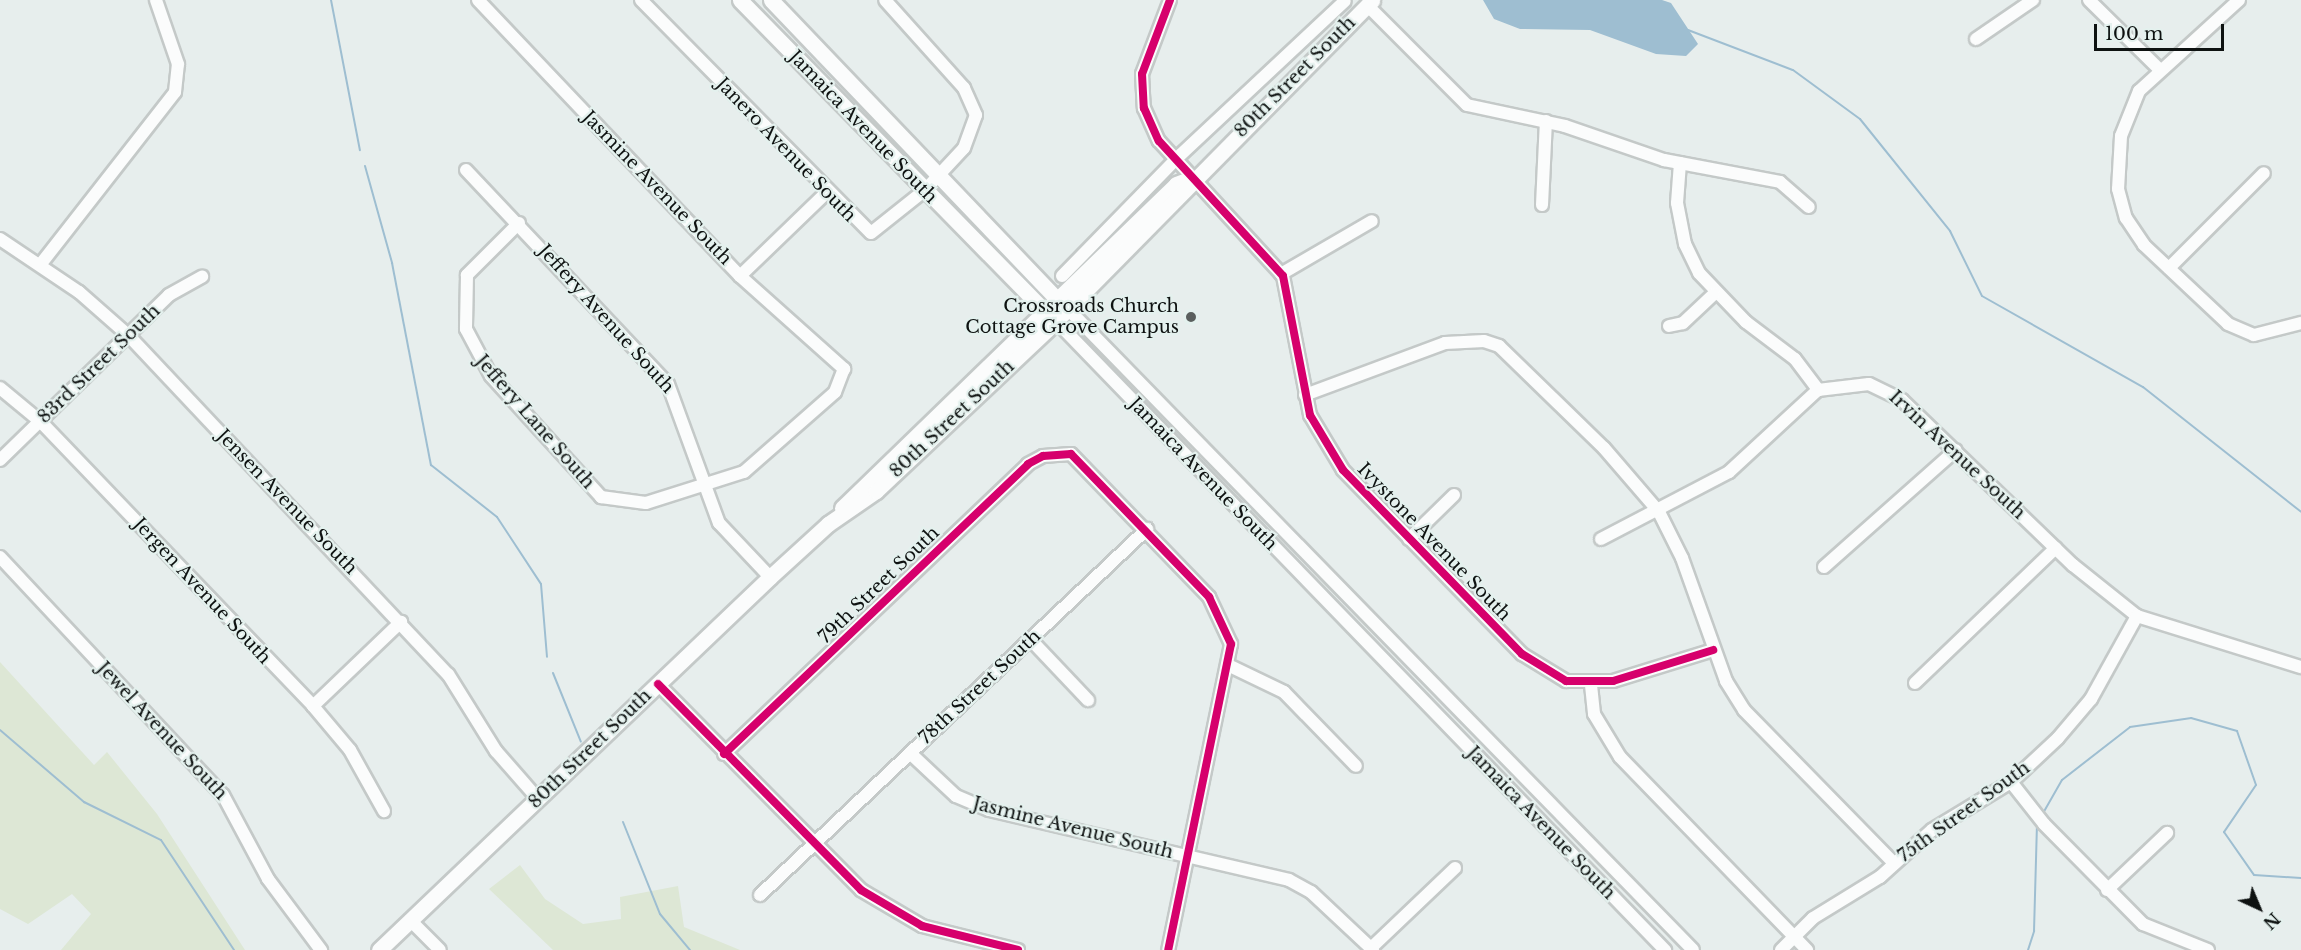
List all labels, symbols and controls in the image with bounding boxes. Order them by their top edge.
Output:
street label: 80th Street South [1230,12,1360,142]
scale bar [2097,12,2228,50]
text: 100 m [2105,23,2163,45]
street label: Jamaica Avenue South [784,46,942,208]
street label: Janero Avenue South [711,73,861,227]
street label: Jasmine Avenue South [578,106,736,270]
street label: Jeffery Avenue South [533,240,679,398]
place label: Crossroads Church Cottage Grove Campus [965,296,1179,338]
street label: 83rd Street South [33,300,165,428]
marker: Crossroads Church Cottage Grove Campus [1184,310,1198,324]
street label: Jeffery Lane South [471,350,599,494]
street label: 80th Street South [885,356,1019,482]
street label: Irvin Avenue South [1884,386,2030,524]
street label: Jamaica Avenue South [1124,393,1282,555]
street label: Jensen Avenue South [212,425,362,579]
street label: Ivystone Avenue South [1353,458,1515,626]
street label: Jergen Avenue South [128,513,276,669]
street label: 79th Street South [814,522,944,648]
street label: 78th Street South [915,625,1045,749]
street label: Jewel Avenue South [92,657,232,805]
street label: 80th Street South [524,685,656,813]
street label: Jamaica Avenue South [1462,742,1620,904]
street label: 75th Street South [1894,757,2034,867]
street label: Jasmine Avenue South [970,793,1176,863]
north arrow [2229,878,2289,938]
text: N [2259,909,2284,933]

